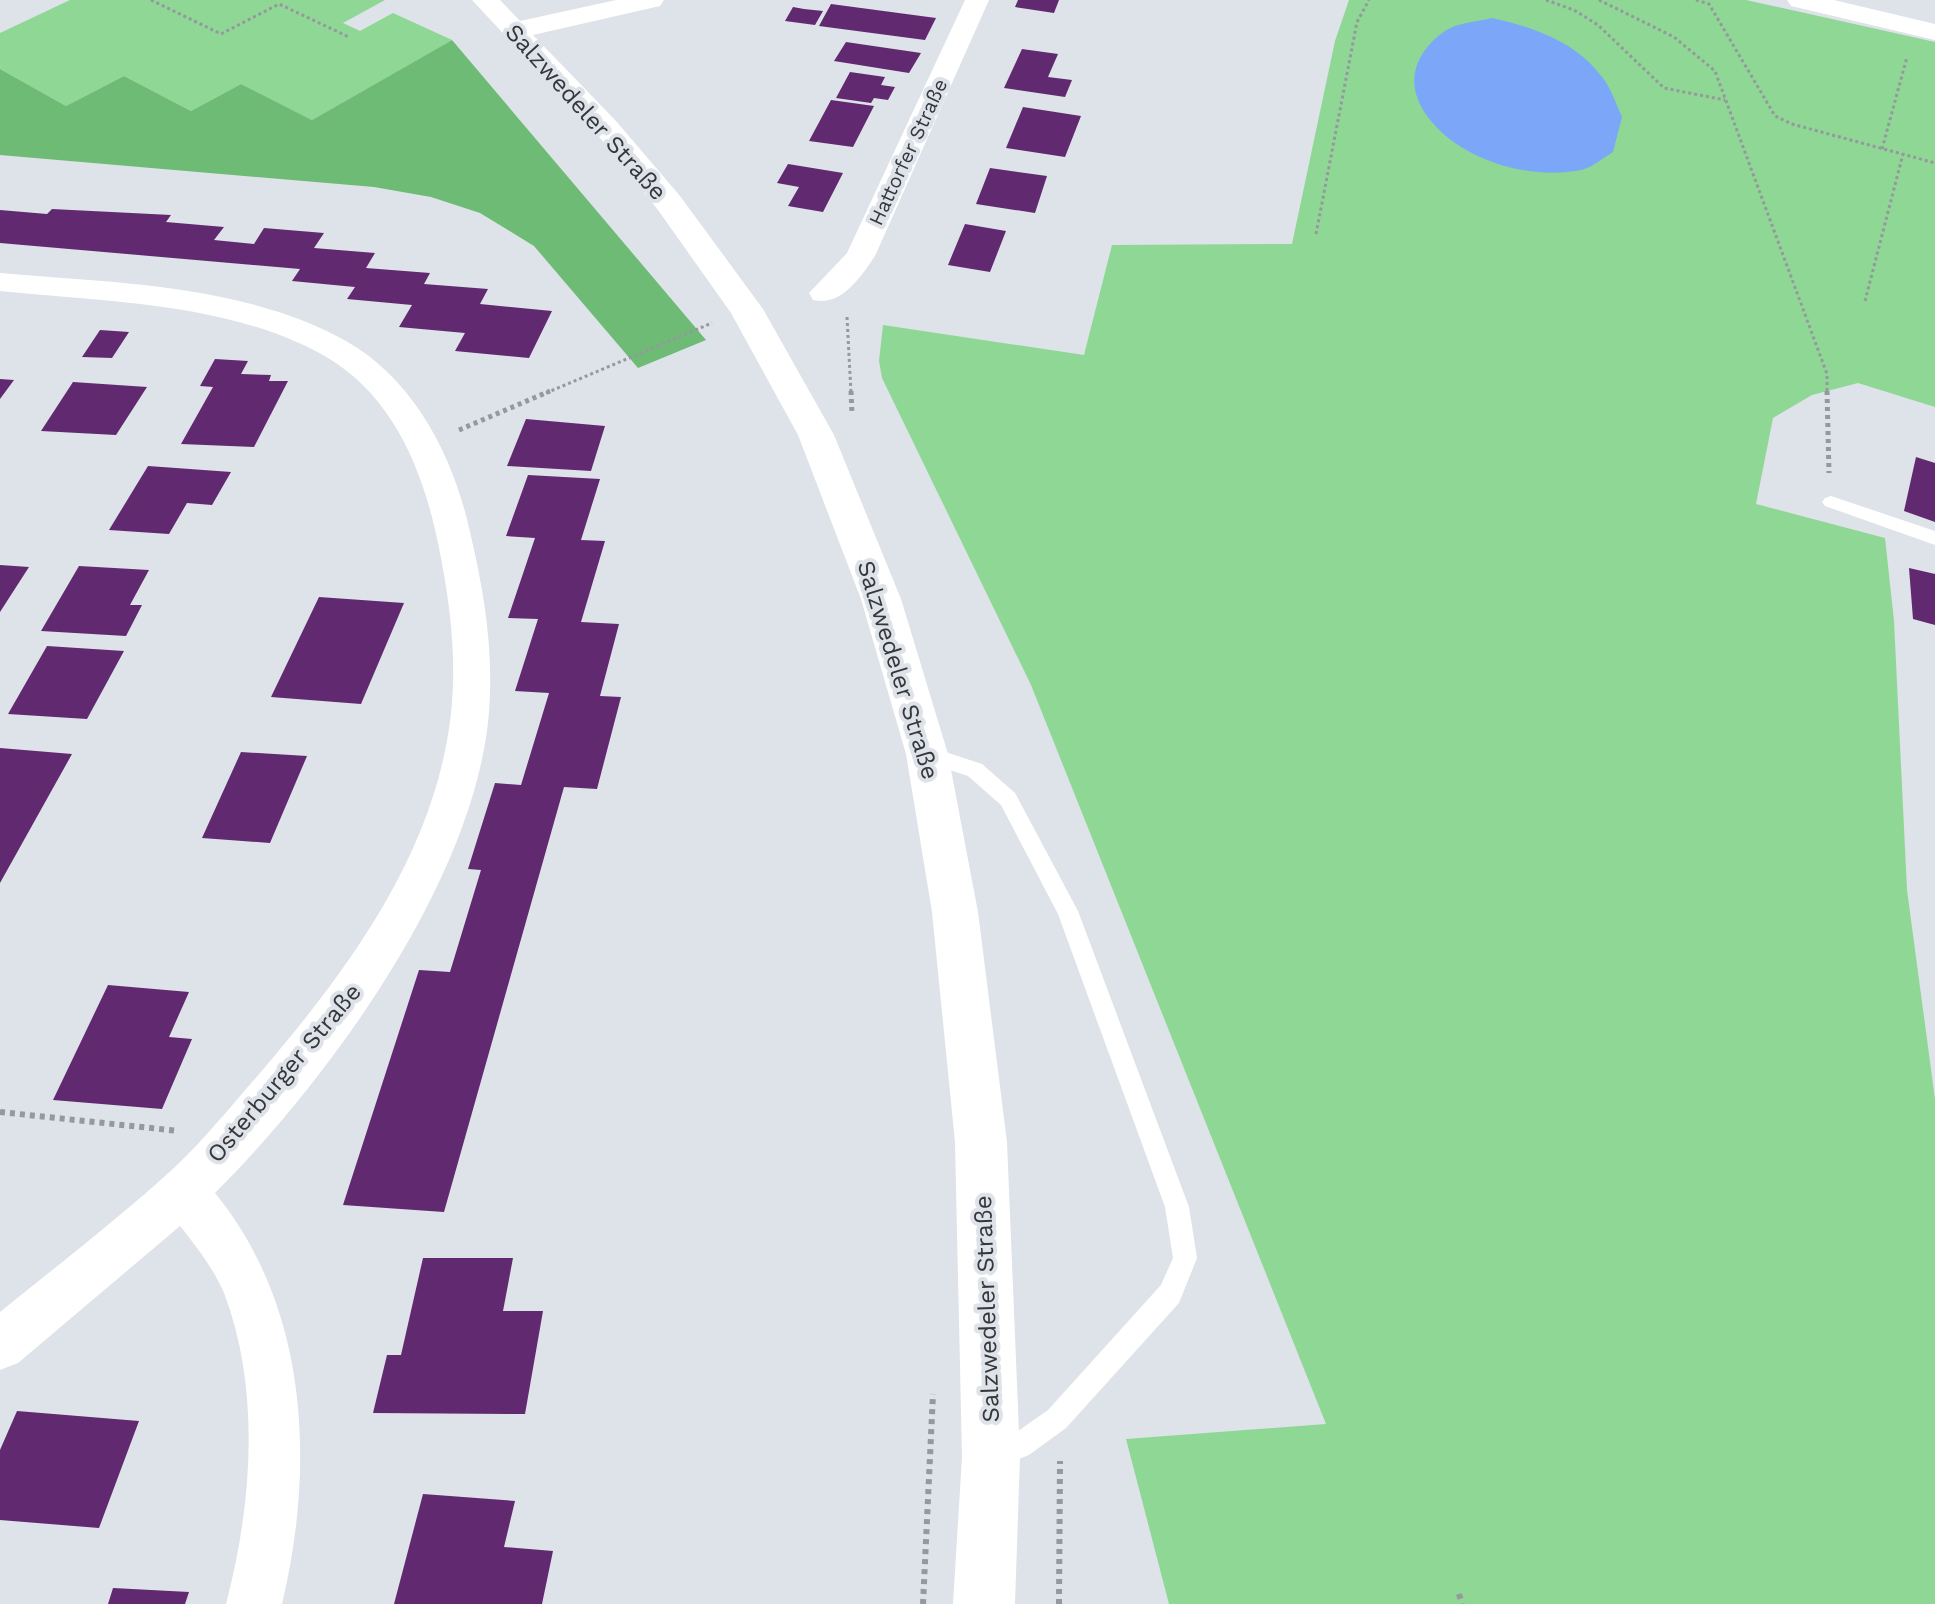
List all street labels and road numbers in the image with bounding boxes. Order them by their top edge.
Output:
street label: Salzwedeler Straße [500,18,672,206]
street label: Hattorfer Straße [864,75,952,229]
street label: Salzwedeler Straße [851,557,945,783]
street label: Osterburger Straße [201,978,367,1168]
street label: Salzwedeler Straße [969,1195,1005,1423]

